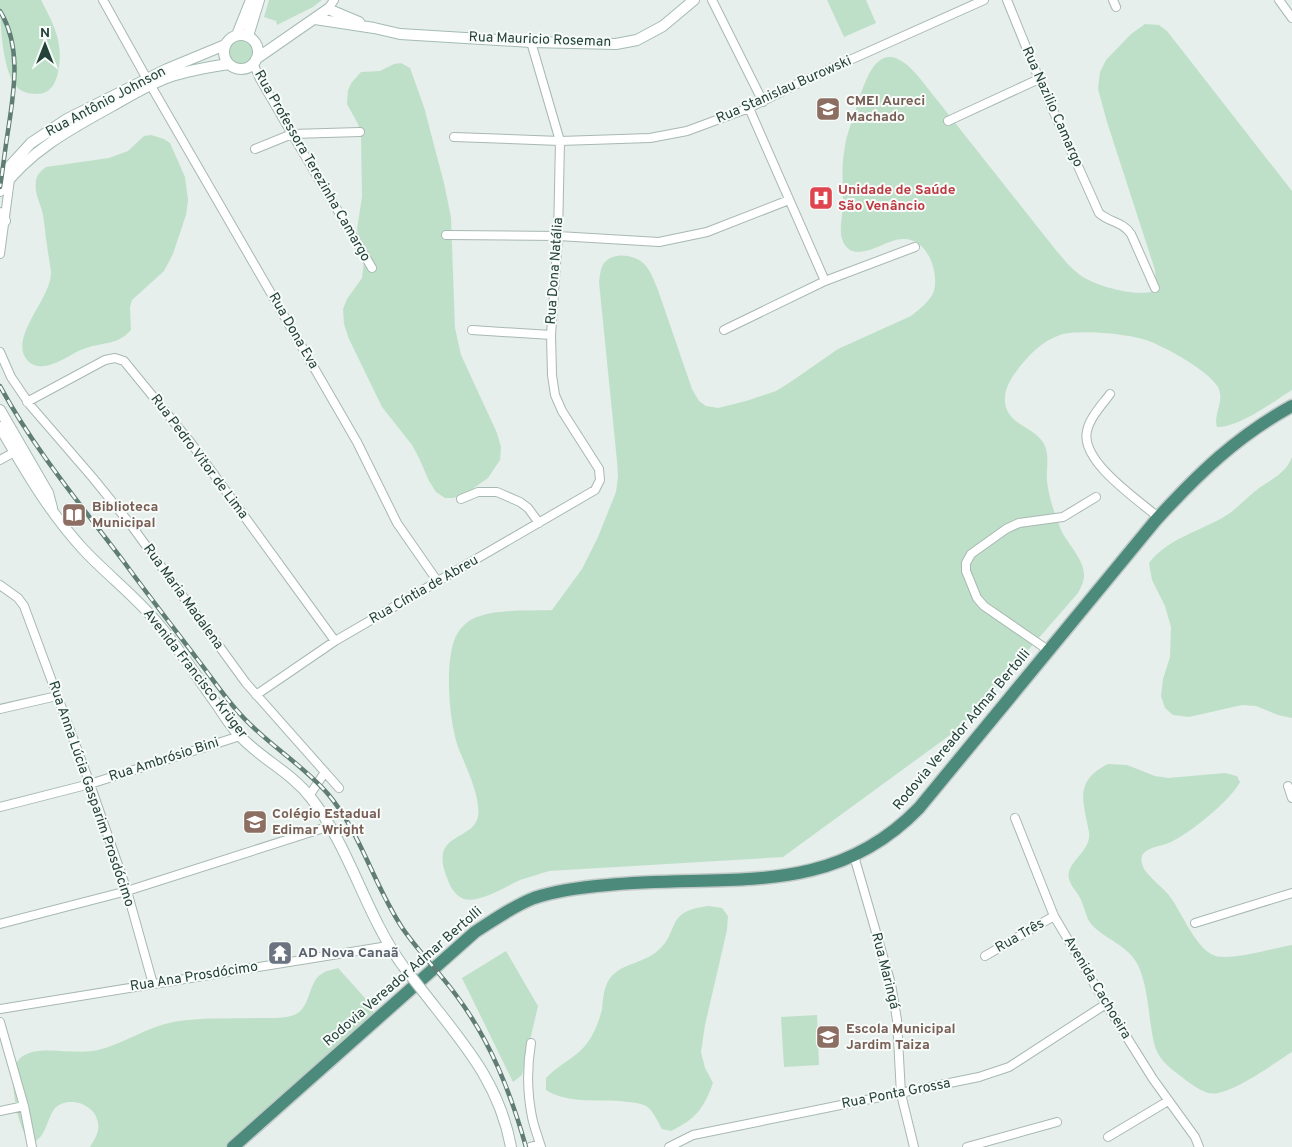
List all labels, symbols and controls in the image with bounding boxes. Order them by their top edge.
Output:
north arrow [20,20,70,70]
text: N [40,25,50,42]
street label: Rua Mauricio Roseman [468,29,612,51]
street label: Rua Nazilio Camargo [1018,44,1086,170]
street label: Rua Stanislau Burowski [714,52,854,128]
street label: Rua Antônio Johnson [43,63,169,141]
street label: Rua Professora Terezinha Camargo [250,67,374,265]
place label: CMEI Aureci Machado [846,93,925,126]
school or university icon: CMEI Aureci Machado [815,96,841,122]
place label: Unidade de Saúde São Venâncio [838,182,956,215]
hospital icon: Unidade de Saúde São Venâncio [808,185,834,211]
street label: Rua Dona Natália [543,217,567,325]
street label: Rua Dona Eva [264,290,322,372]
street label: Rua Pedro Vitor de Lima [147,391,251,523]
place label: Biblioteca Municipal [92,499,158,532]
library icon: Biblioteca Municipal [61,502,87,528]
street label: Rua Maria Madalena [139,541,227,653]
street label: Rua Cíntia de Abreu [366,552,482,628]
street label: Avenida Francisco Krüger [139,606,251,743]
street label: Rodovia Vereador Admar Bertolli [890,646,1034,814]
street label: Rua Anna Lúcia Gasparim Prosdócimo [44,679,138,909]
street label: Rua Ambrósio Bini [107,734,221,786]
place label: Colégio Estadual Edimar Wright [272,806,381,839]
school or university icon: Colégio Estadual Edimar Wright [242,809,268,835]
street label: Rodovia Vereador Admar Bertolli [320,903,486,1051]
street label: Rua Três [993,915,1047,957]
street label: Rua Maringá [867,931,903,1011]
street label: Avenida Cachoeira [1060,934,1134,1042]
temple icon: AD Nova Canaã [267,940,293,966]
place label: AD Nova Canaã [298,945,399,962]
street label: Rua Ana Prosdócimo [129,958,259,996]
place label: Escola Municipal Jardim Taiza [846,1021,956,1054]
school or university icon: Escola Municipal Jardim Taiza [815,1024,841,1050]
street label: Rua Ponta Grossa [840,1075,952,1113]

